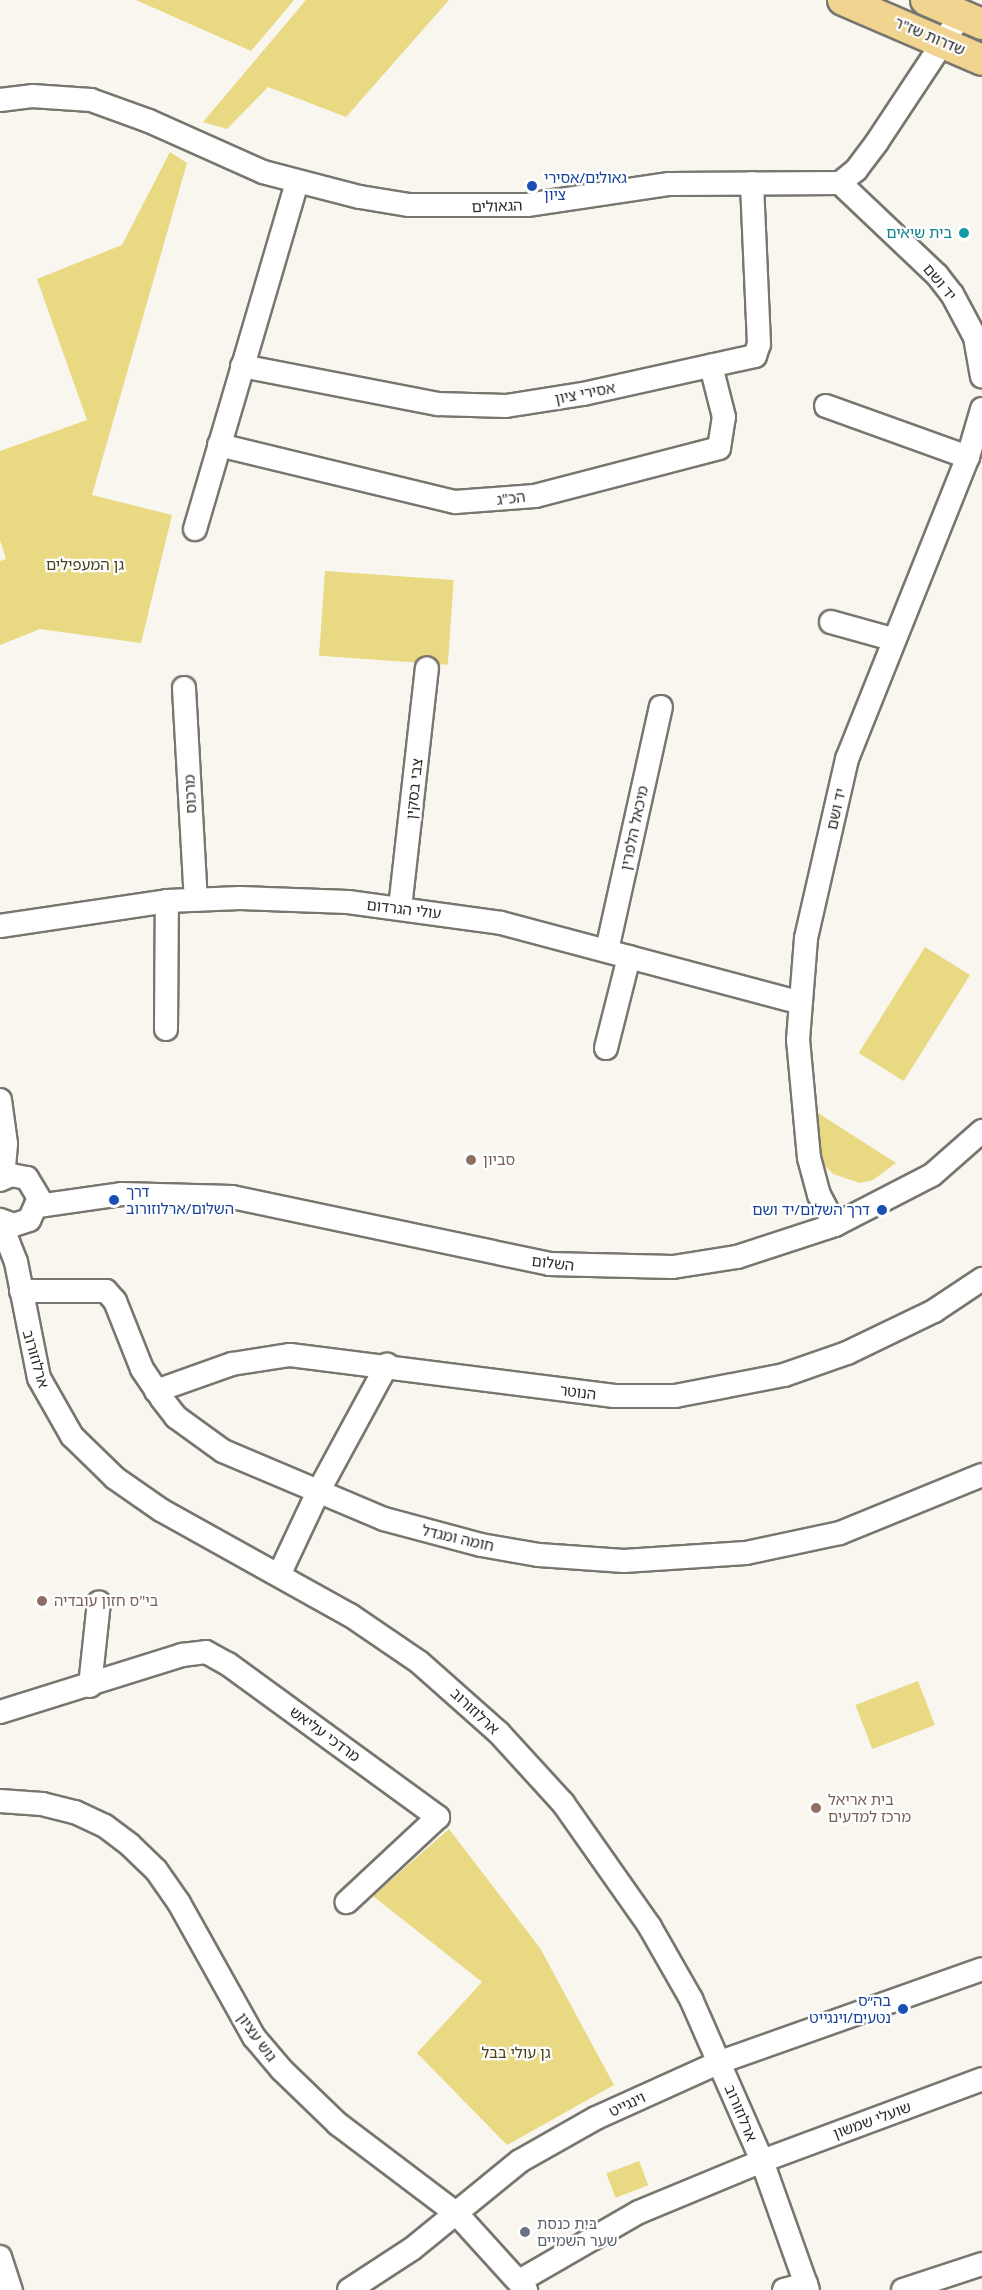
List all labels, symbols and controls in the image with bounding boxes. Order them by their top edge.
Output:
street label: שדרות שז"ר [892,13,968,59]
place label: גאולים/אסירי ציון [544,168,627,203]
marker: גאולים/אסירי ציון [525,179,539,193]
street label: הגאולים [471,196,523,216]
place label: בית שיאים [886,224,952,242]
marker: בית שיאים [957,226,971,240]
street label: יד ושם [920,260,960,304]
street label: אסירי ציון [553,378,617,408]
street label: הכ"ג [496,487,526,509]
park label: גן המעפילים [46,556,124,574]
street label: צבי בסקין [402,758,426,820]
street label: מרכוס [180,774,200,814]
street label: מיכאל הלפרין [616,784,652,872]
street label: יד ושם [822,786,850,832]
street label: עולי הגרדום [366,895,442,923]
place label: סביון [483,1151,515,1169]
marker: סביון [464,1153,478,1167]
place label: דרך השלום/ארלוזורוב [126,1182,234,1217]
marker: דרך השלום/ארלוזורוב [107,1193,121,1207]
place label: דרך השלום/יד ושם [752,1201,870,1219]
marker: דרך השלום/יד ושם [875,1203,889,1217]
street label: השלום [531,1251,575,1275]
street label: ארלוזורוב [19,1328,53,1390]
street label: הנוטר [559,1381,597,1403]
street label: חומה ומגדל [420,1521,496,1555]
place label: בי"ס חזון עובדיה [54,1592,158,1610]
marker: בי"ס חזון עובדיה [35,1594,49,1608]
street label: ארלוזורוב [447,1684,503,1738]
street label: מרדכי עליאש [286,1702,364,1766]
place label: בית אריאל מרכז למדעים [828,1790,911,1825]
marker: בית אריאל מרכז למדעים [809,1801,823,1815]
place label: בה״ס נטעים/וינגייט [809,1991,891,2026]
marker: בה״ס נטעים/וינגייט [896,2002,910,2016]
street label: גוש עציון [233,2009,281,2065]
park label: גן עולי בבל [482,2044,550,2062]
street label: ארלוזורוב [721,2082,761,2144]
street label: וינגייט [606,2088,648,2120]
street label: שועלי שמשון [831,2098,913,2142]
place label: בית כנסת שער השמיים [537,2214,618,2249]
marker: בית כנסת שער השמיים [518,2225,532,2239]

